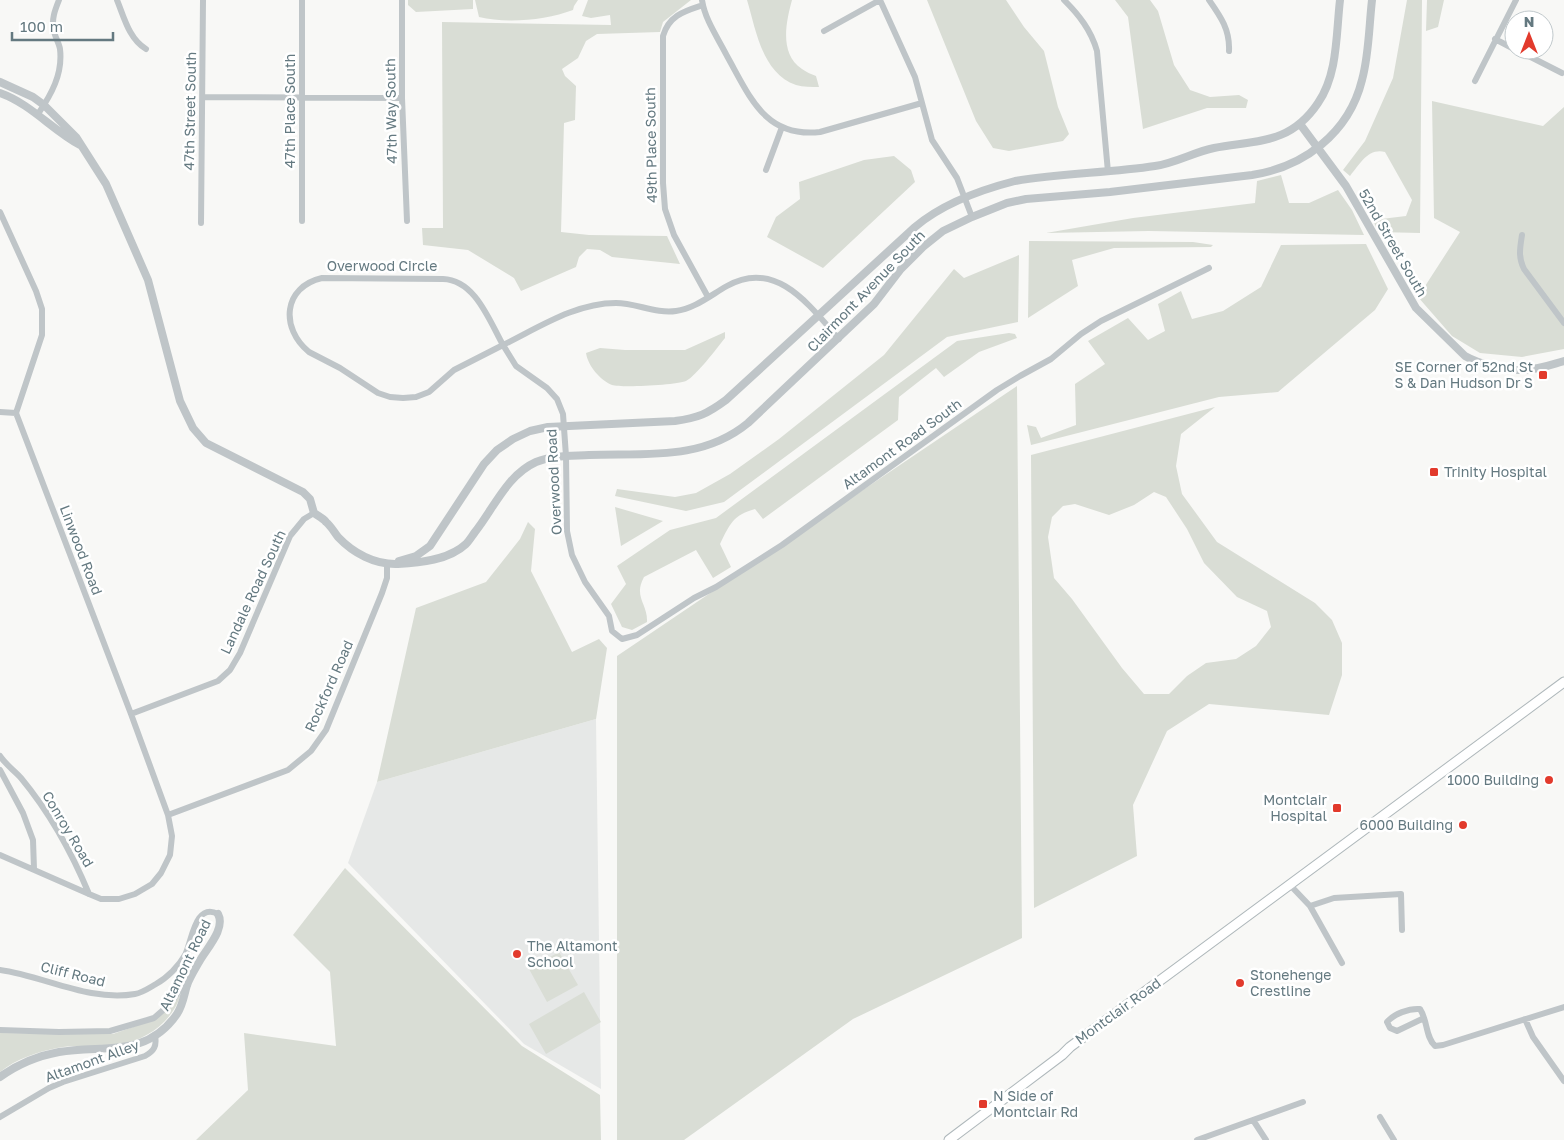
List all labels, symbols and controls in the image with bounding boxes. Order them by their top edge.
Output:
scale bar [12,10,114,42]
north arrow [1504,10,1554,60]
text: N [1524,13,1534,30]
text: 100 m [20,17,63,35]
street label: 47th Street South [180,52,199,170]
street label: 47th Place South [281,54,298,168]
street label: 47th Way South [381,58,400,164]
street label: 49th Place South [641,87,660,203]
street label: 52nd Street South [1356,186,1431,300]
street label: Clairmont Avenue South [803,226,928,355]
street label: Overwood Circle [327,257,437,274]
place label: SE Corner of 52nd St S & Dan Hudson Dr S [1394,358,1533,391]
marker: SE Corner of 52nd St S & Dan Hudson Dr S [1537,369,1549,381]
street label: Altamont Road South [839,395,965,493]
street label: Overwood Road [542,429,565,535]
place label: Trinity Hospital [1444,463,1547,480]
marker: Trinity Hospital [1428,466,1440,478]
street label: Linwood Road [57,503,106,597]
street label: Landale Road South [216,527,289,657]
street label: Rockford Road [301,637,356,734]
place label: 1000 Building [1447,771,1539,788]
marker: 1000 Building [1543,774,1555,786]
street label: Conroy Road [39,788,98,870]
place label: Montclair Hospital [1263,791,1328,824]
marker: Montclair Hospital [1331,802,1343,814]
place label: 6000 Building [1359,816,1453,833]
marker: 6000 Building [1457,819,1469,831]
street label: Altamont Road [155,916,214,1013]
place label: The Altamont School [527,937,618,970]
marker: The Altamont School [511,948,523,960]
street label: Cliff Road [39,957,107,990]
place label: Stonehenge Crestline [1250,966,1331,999]
street label: Montclair Road [1072,974,1164,1047]
marker: Stonehenge Crestline [1234,977,1246,989]
street label: Altamont Alley [43,1036,141,1085]
place label: N Side of Montclair Rd [993,1087,1078,1120]
marker: N Side of Montclair Rd [977,1098,989,1110]

